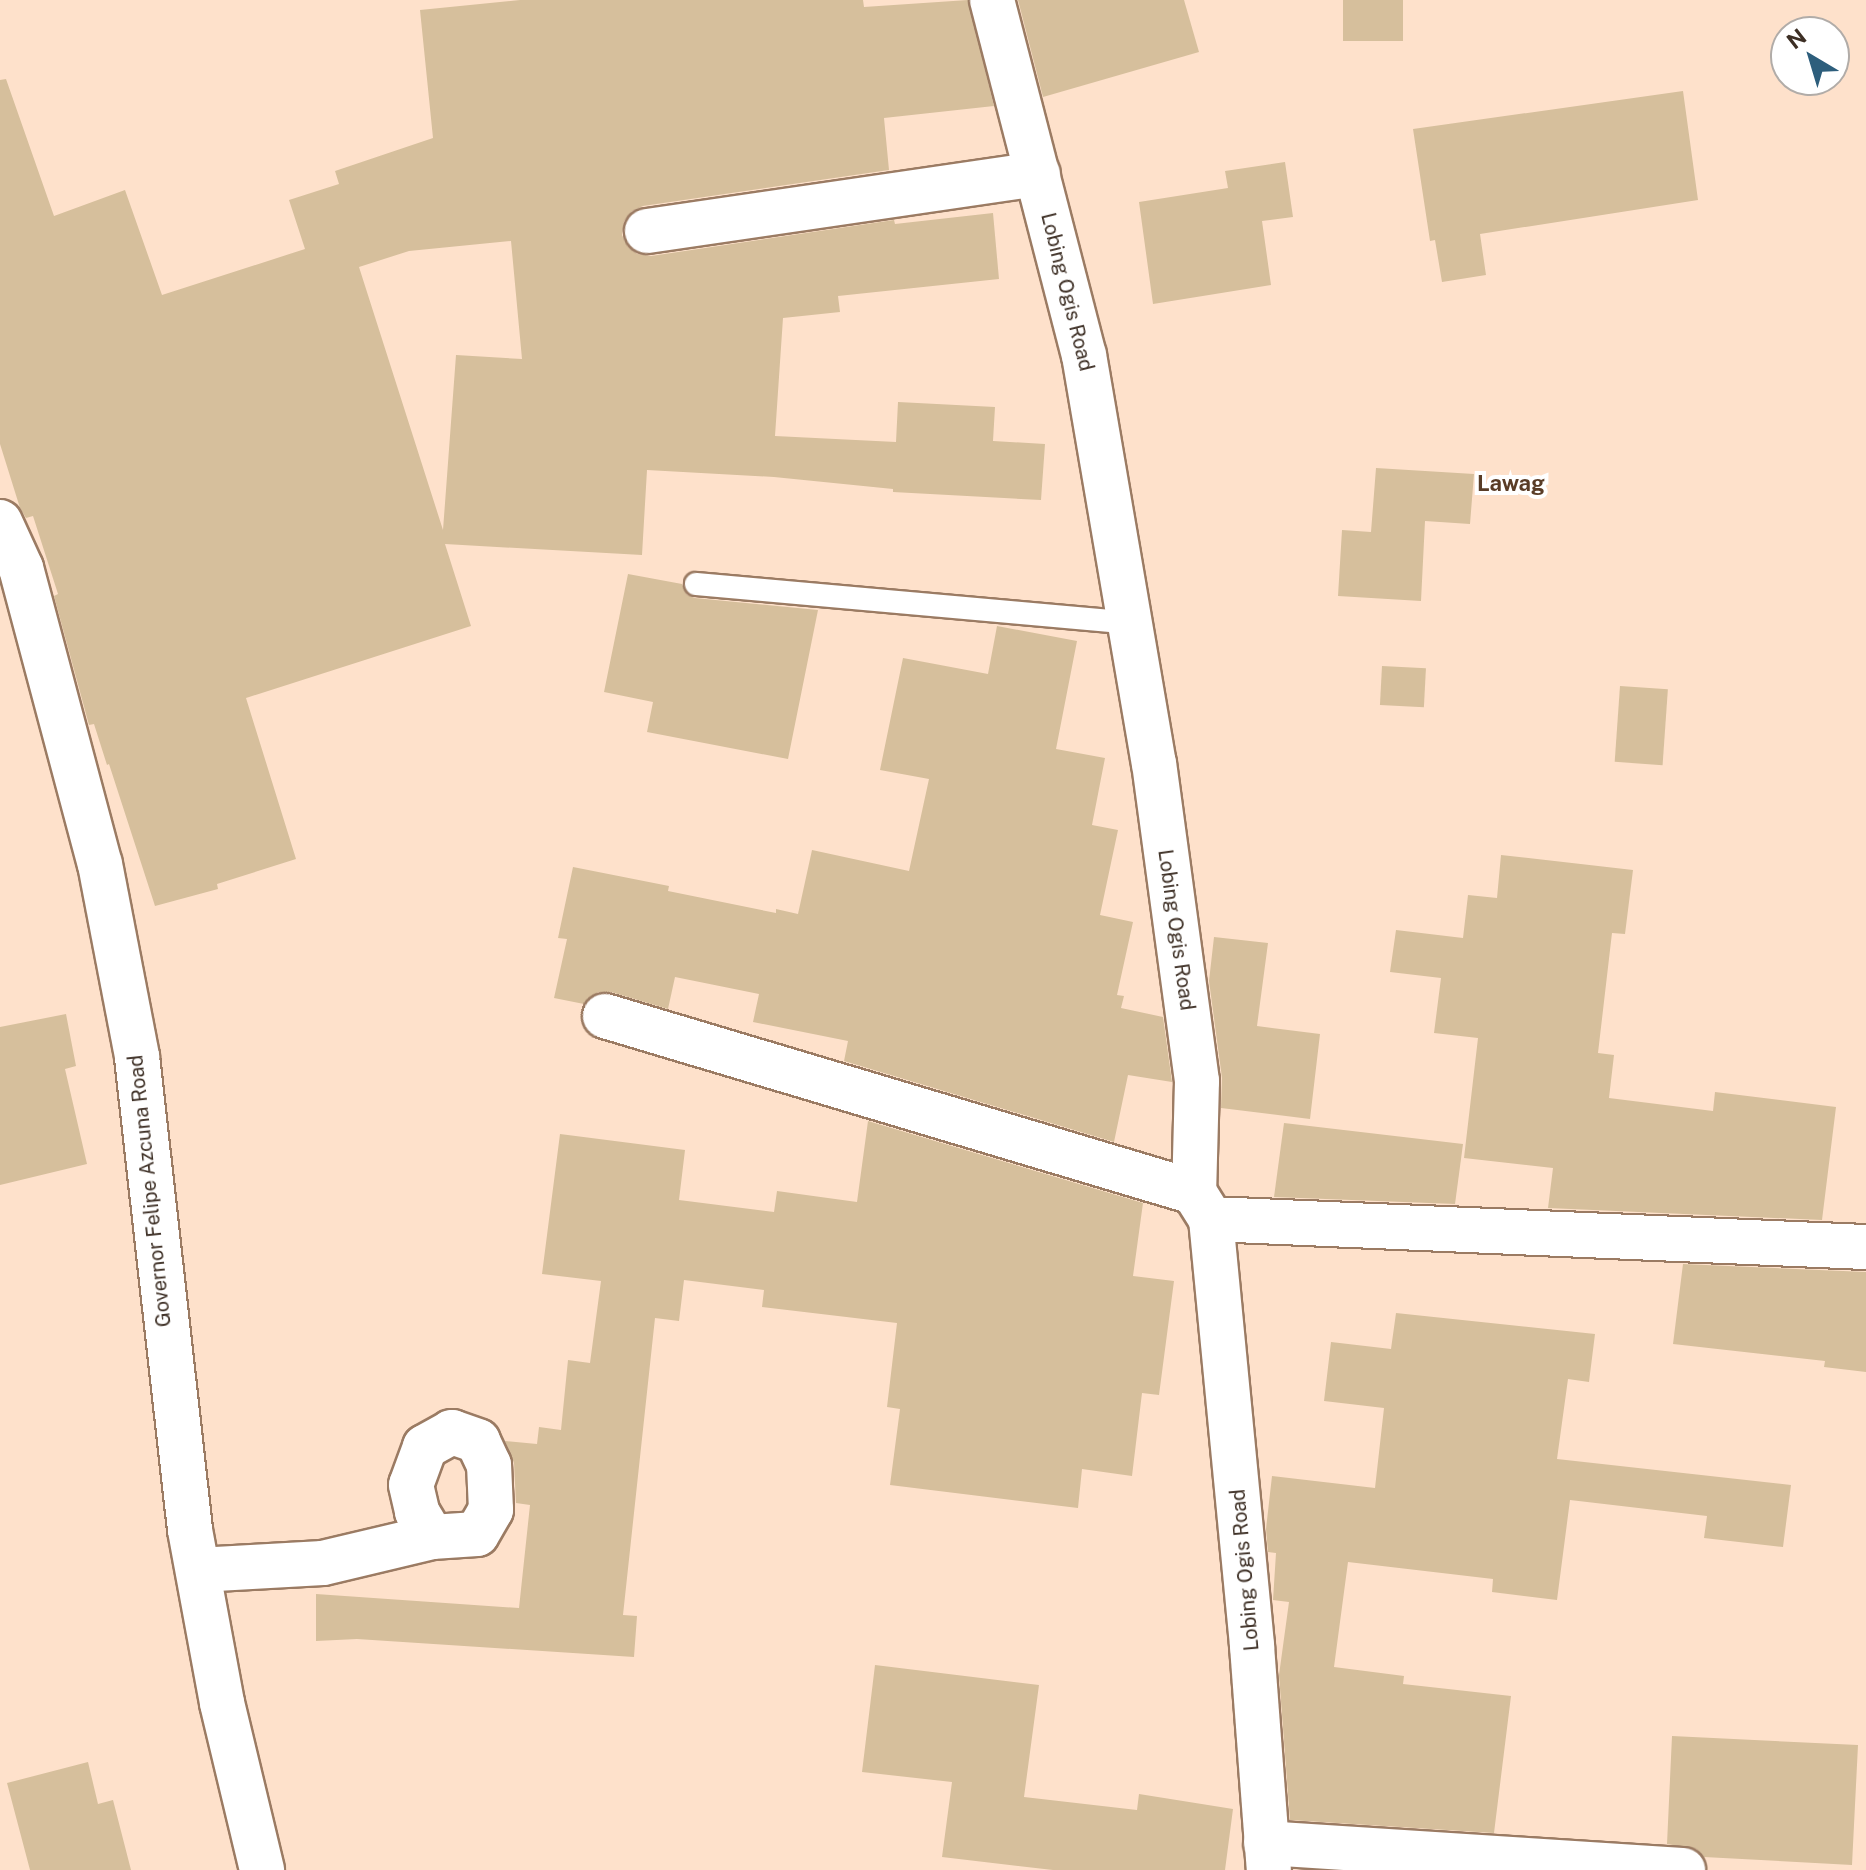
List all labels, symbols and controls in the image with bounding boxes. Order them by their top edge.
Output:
north arrow [1770,16,1850,96]
text: N [1782,23,1811,54]
street label: Lobing Ogis Road [1036,210,1098,374]
district label: Lawag [1477,471,1545,497]
street label: Lobing Ogis Road [1153,848,1199,1012]
street label: Governor Felipe Azcuna Road [124,1054,176,1328]
street label: Lobing Ogis Road [1226,1488,1264,1652]

